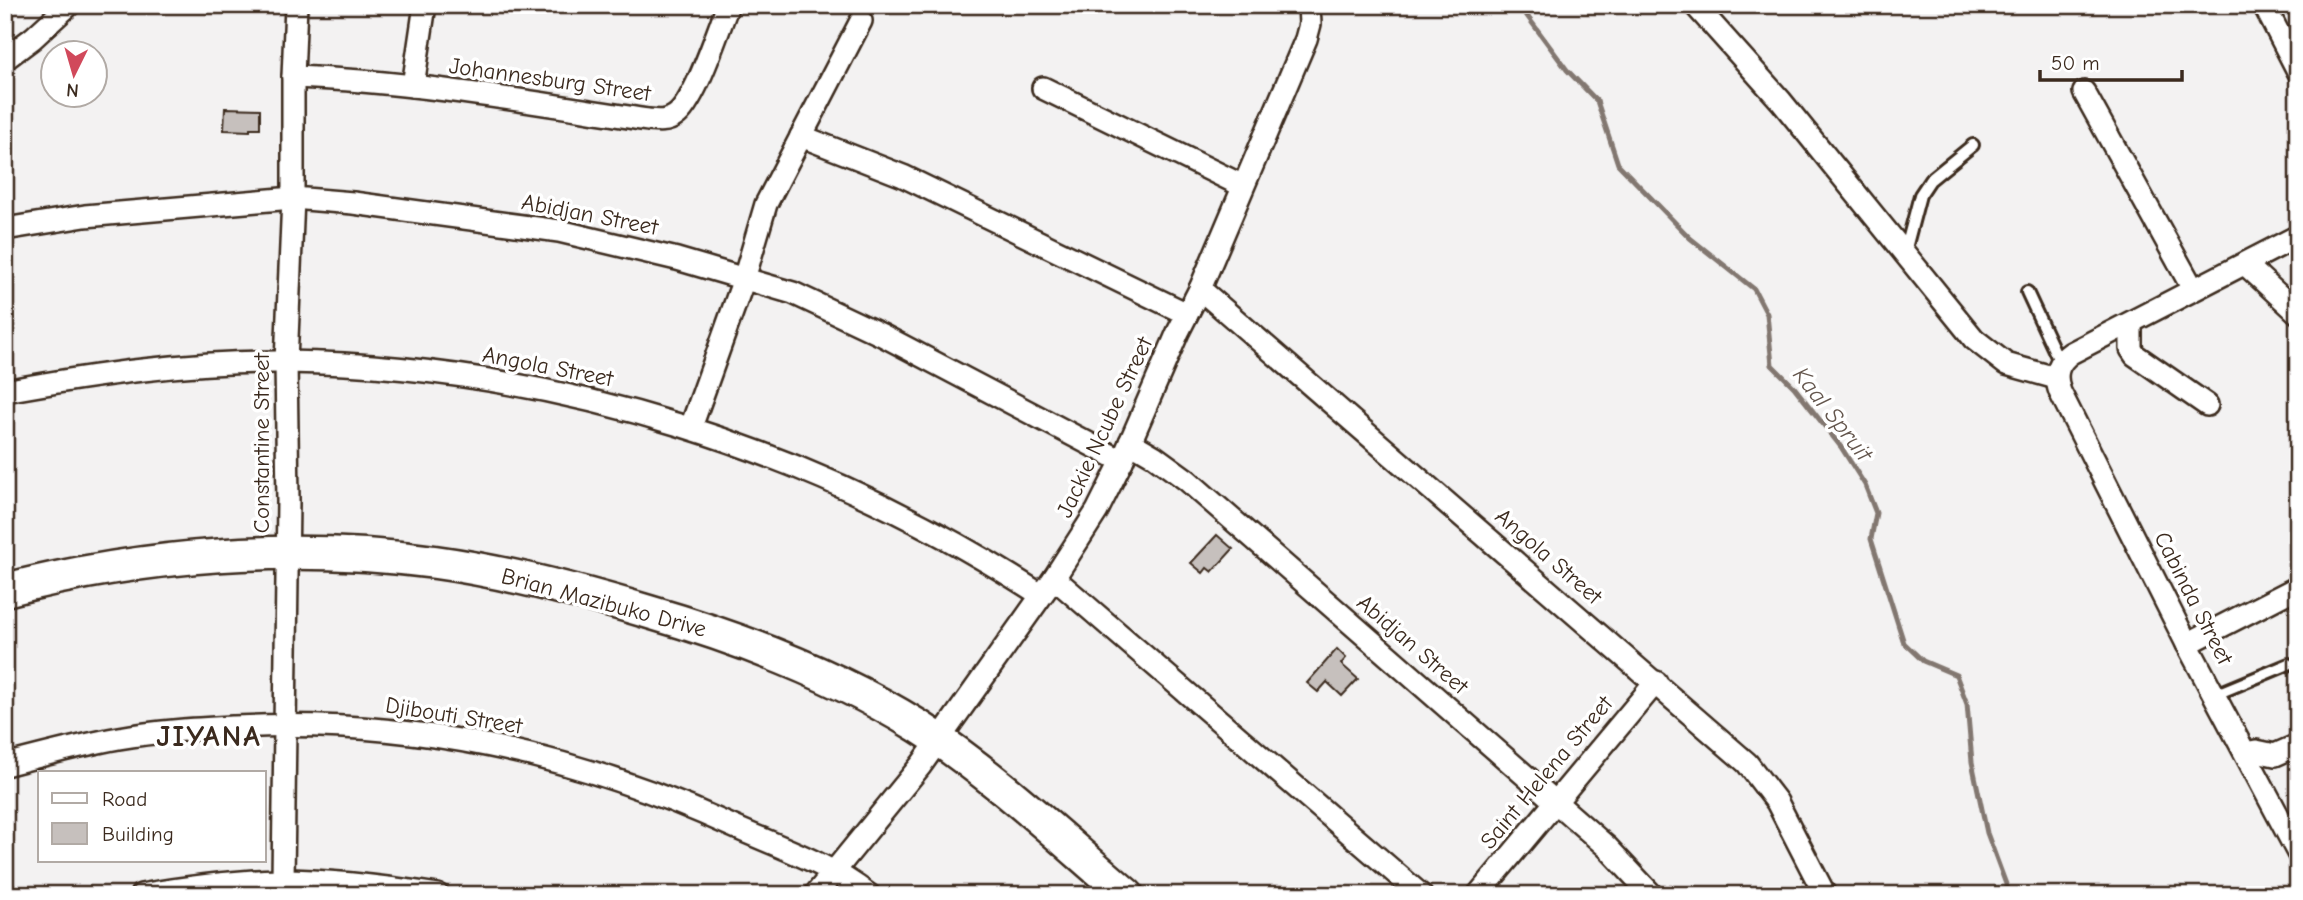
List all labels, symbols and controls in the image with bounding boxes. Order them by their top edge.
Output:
north arrow [38,38,108,108]
scale bar [2040,38,2182,82]
text: 50 m [2051,51,2100,75]
street label: Johannesburg Street [447,52,654,107]
text: N [65,78,80,101]
street label: Abidjan Street [519,188,662,241]
street label: Jackie Ncube Street [1051,331,1159,522]
street label: Angola Street [480,341,617,393]
street label: Constantine Street [248,351,275,533]
water label: Kaal Spruit [1787,361,1879,468]
street label: Angola Street [1490,503,1609,611]
street label: Cabinda Street [2148,527,2239,670]
street label: Brian Mazibuko Drive [498,562,709,643]
street label: Abidjan Street [1352,589,1475,701]
street label: Saint Helena Street [1475,689,1619,854]
street label: Djibouti Street [383,691,526,740]
district label: JIYANA [156,719,262,754]
legend [38,771,266,862]
text: Road [102,787,147,811]
text: Building [102,822,174,846]

